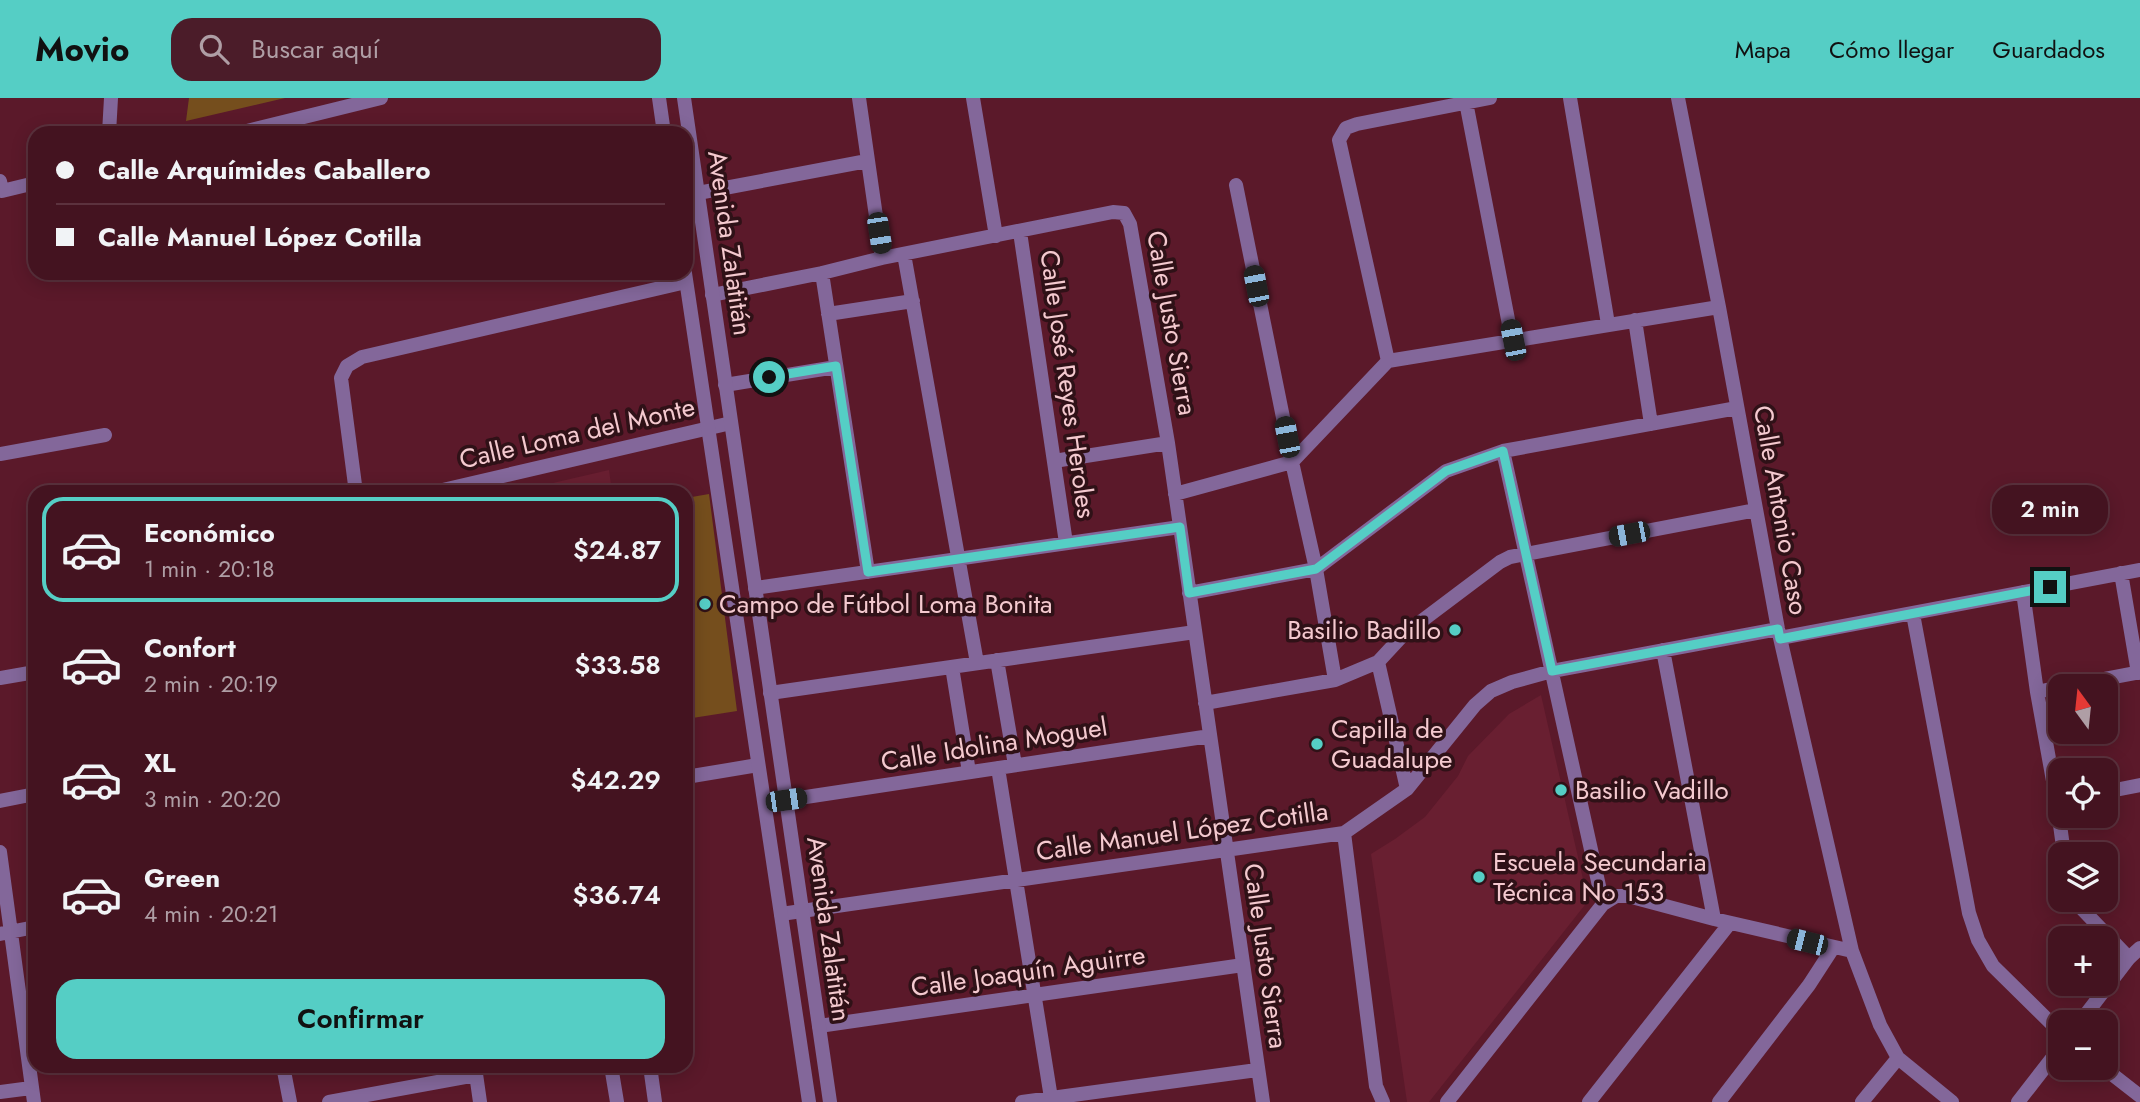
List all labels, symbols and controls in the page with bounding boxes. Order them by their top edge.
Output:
search box [171,18,661,81]
text: Movio [35,26,129,73]
icon: search [195,30,233,68]
text: Buscar aquí [251,30,379,68]
text: Mapa [1735,32,1791,67]
text: Cómo llegar [1829,32,1954,67]
text: Guardados [1992,32,2105,67]
street label: Avenida Zalatitán [698,148,762,338]
text: Calle Arquímides Caballero [98,151,431,189]
car [866,211,893,255]
text: Calle Manuel López Cotilla [98,218,422,256]
street label: Calle Justo Sierra [1137,228,1207,418]
street label: Calle José Reyes Heroles [1030,247,1106,521]
car [1242,263,1271,309]
car [1499,317,1528,363]
route start [753,361,785,393]
street label: Calle Loma del Monte [456,387,698,479]
street label: Calle Antonio Caso [1744,402,1818,618]
car [1273,414,1302,460]
callout: 2 min [1992,486,2108,534]
text: 2 min [2020,492,2080,526]
text: Económico [144,514,275,552]
icon: car [60,518,123,581]
car [1607,520,1652,548]
text: $24.87 [573,531,661,569]
text: 1 min · 20:18 [144,552,275,586]
route end [2034,571,2066,603]
place label: Campo de Fútbol Loma Bonita [719,585,1052,623]
marker: Campo de Fútbol Loma Bonita [697,596,713,612]
place label: Basilio Badillo [1287,611,1441,649]
marker: Basilio Badillo [1447,622,1463,638]
text: Confort [144,629,236,667]
icon: car [60,633,123,696]
text: $33.58 [575,646,661,684]
text: 2 min · 20:19 [144,667,278,701]
north arrow [2048,674,2118,744]
map controls [2048,674,2118,1080]
street label: Calle Idolina Moguel [878,707,1110,781]
place label: Capilla de Guadalupe [1331,710,1452,778]
marker: Capilla de Guadalupe [1309,736,1325,752]
text: XL [144,744,176,782]
icon: car [60,748,123,811]
button: locate [2048,758,2118,828]
text: $42.29 [570,761,661,799]
place label: Basilio Vadillo [1575,771,1729,809]
text: 3 min · 20:20 [144,782,281,816]
marker: Basilio Vadillo [1553,782,1569,798]
car [764,787,809,813]
street label: Calle Manuel López Cotilla [1034,792,1330,870]
street label: Avenida Zalatitán [797,834,861,1024]
button: layers [2048,842,2118,912]
place label: Escuela Secundaria Técnica No 153 [1493,843,1706,911]
text: Green [144,859,220,897]
street label: Calle Justo Sierra [1234,861,1298,1051]
icon: car [60,863,123,926]
marker: Escuela Secundaria Técnica No 153 [1471,869,1487,885]
text: $36.74 [573,876,661,914]
text: 4 min · 20:21 [144,897,278,931]
button: + [2048,926,2118,996]
car [1785,927,1830,957]
street label: Calle Joaquín Aguirre [908,936,1148,1006]
button: Confirmar [56,979,665,1059]
button: − [2048,1010,2118,1080]

